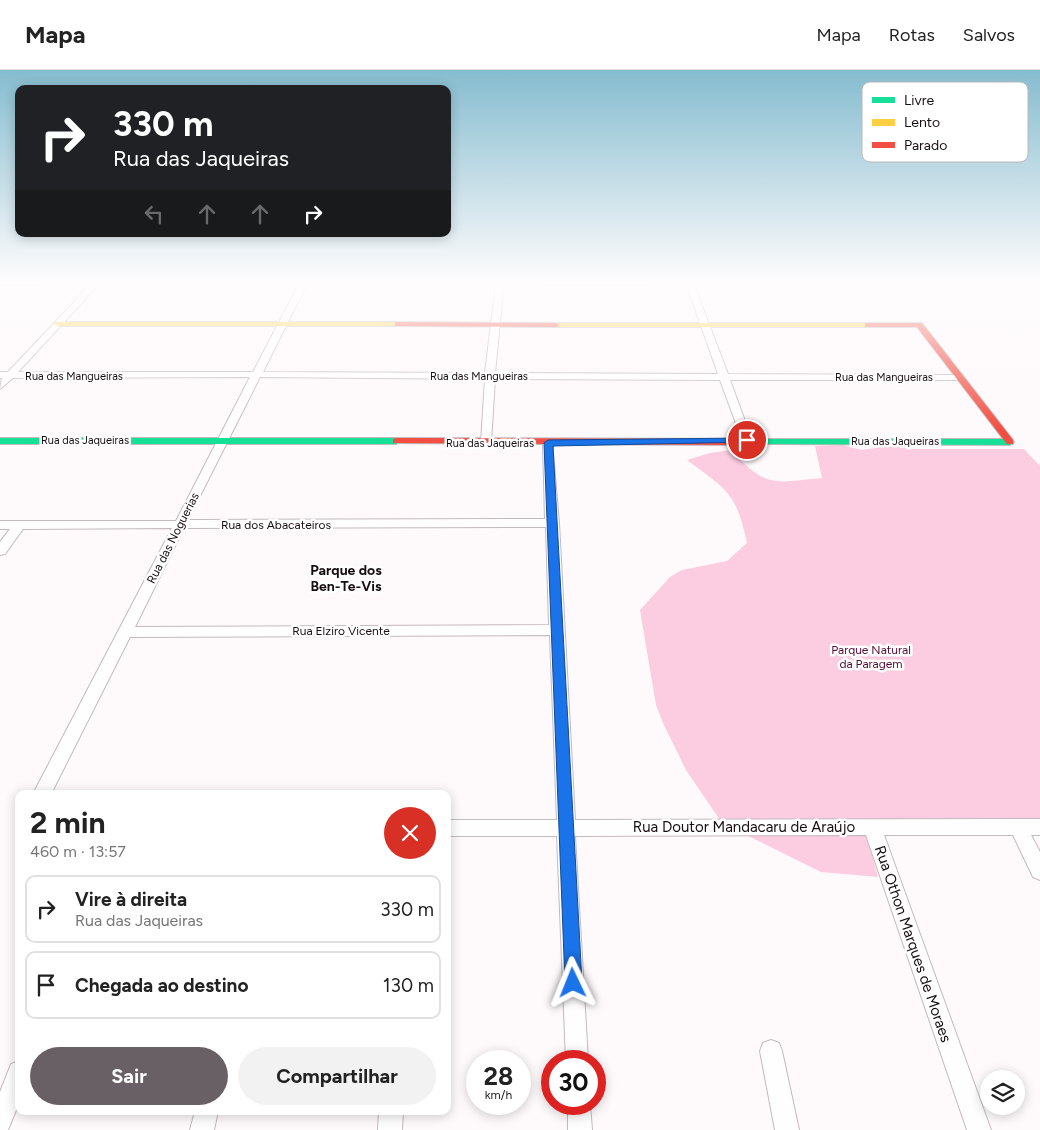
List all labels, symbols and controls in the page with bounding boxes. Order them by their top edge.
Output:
text: Mapa [25,20,86,49]
text: Mapa [817,24,861,46]
text: Rotas [889,24,935,46]
text: Salvos [963,24,1015,46]
legend [862,82,1028,162]
text: Livre [904,92,935,109]
text: 330 m [113,103,213,145]
icon: right [30,105,95,170]
text: Lento [904,114,940,131]
text: Parado [904,137,947,154]
text: Rua das Jaqueiras [113,145,289,172]
icon: left [140,200,168,228]
icon: ahead [193,200,221,228]
icon: ahead [246,200,274,228]
icon: right [299,200,327,228]
street label: Rua das Mangueiras [25,370,123,383]
street label: Rua das Mangueiras [430,370,528,383]
street label: Rua das Mangueiras [835,371,933,384]
pin [726,419,768,461]
icon: arrive [733,426,761,454]
street label: Rua das Jaqueiras [41,434,129,447]
street label: Rua das Jaqueiras [851,435,939,448]
street label: Rua das Jaqueiras [446,437,534,450]
street label: Rua das Noguerias [144,490,202,586]
street label: Rua dos Abacateiros [221,518,331,532]
district label: Parque dos Ben-Te-Vis [310,562,382,595]
street label: Rua Elziro Vicente [292,624,390,638]
park label: Parque Natural da Paragem [831,643,911,671]
text: 2 min [30,804,106,841]
button: close [384,807,436,859]
street label: Rua Doutor Mandacaru de Araújo [633,818,855,836]
text: 460 m · 13:57 [30,842,126,861]
street label: Rua Othon Marques de Moraes [871,843,955,1045]
text: Vire à direita [75,888,187,911]
icon: right [32,895,60,923]
text: 330 m [380,898,434,921]
text: Rua das Jaqueiras [75,911,203,930]
position arrow [546,956,598,1008]
icon: arrive [32,971,60,999]
text: Chegada ao destino [75,974,248,997]
text: 130 m [383,974,434,997]
button: Sair [30,1047,228,1105]
button: Compartilhar [238,1047,436,1105]
speed limit sign: 30 [541,1050,606,1115]
text: 28 [484,1061,513,1091]
map controls [980,1070,1025,1115]
button: layers [980,1070,1025,1115]
text: km/h [485,1088,512,1102]

